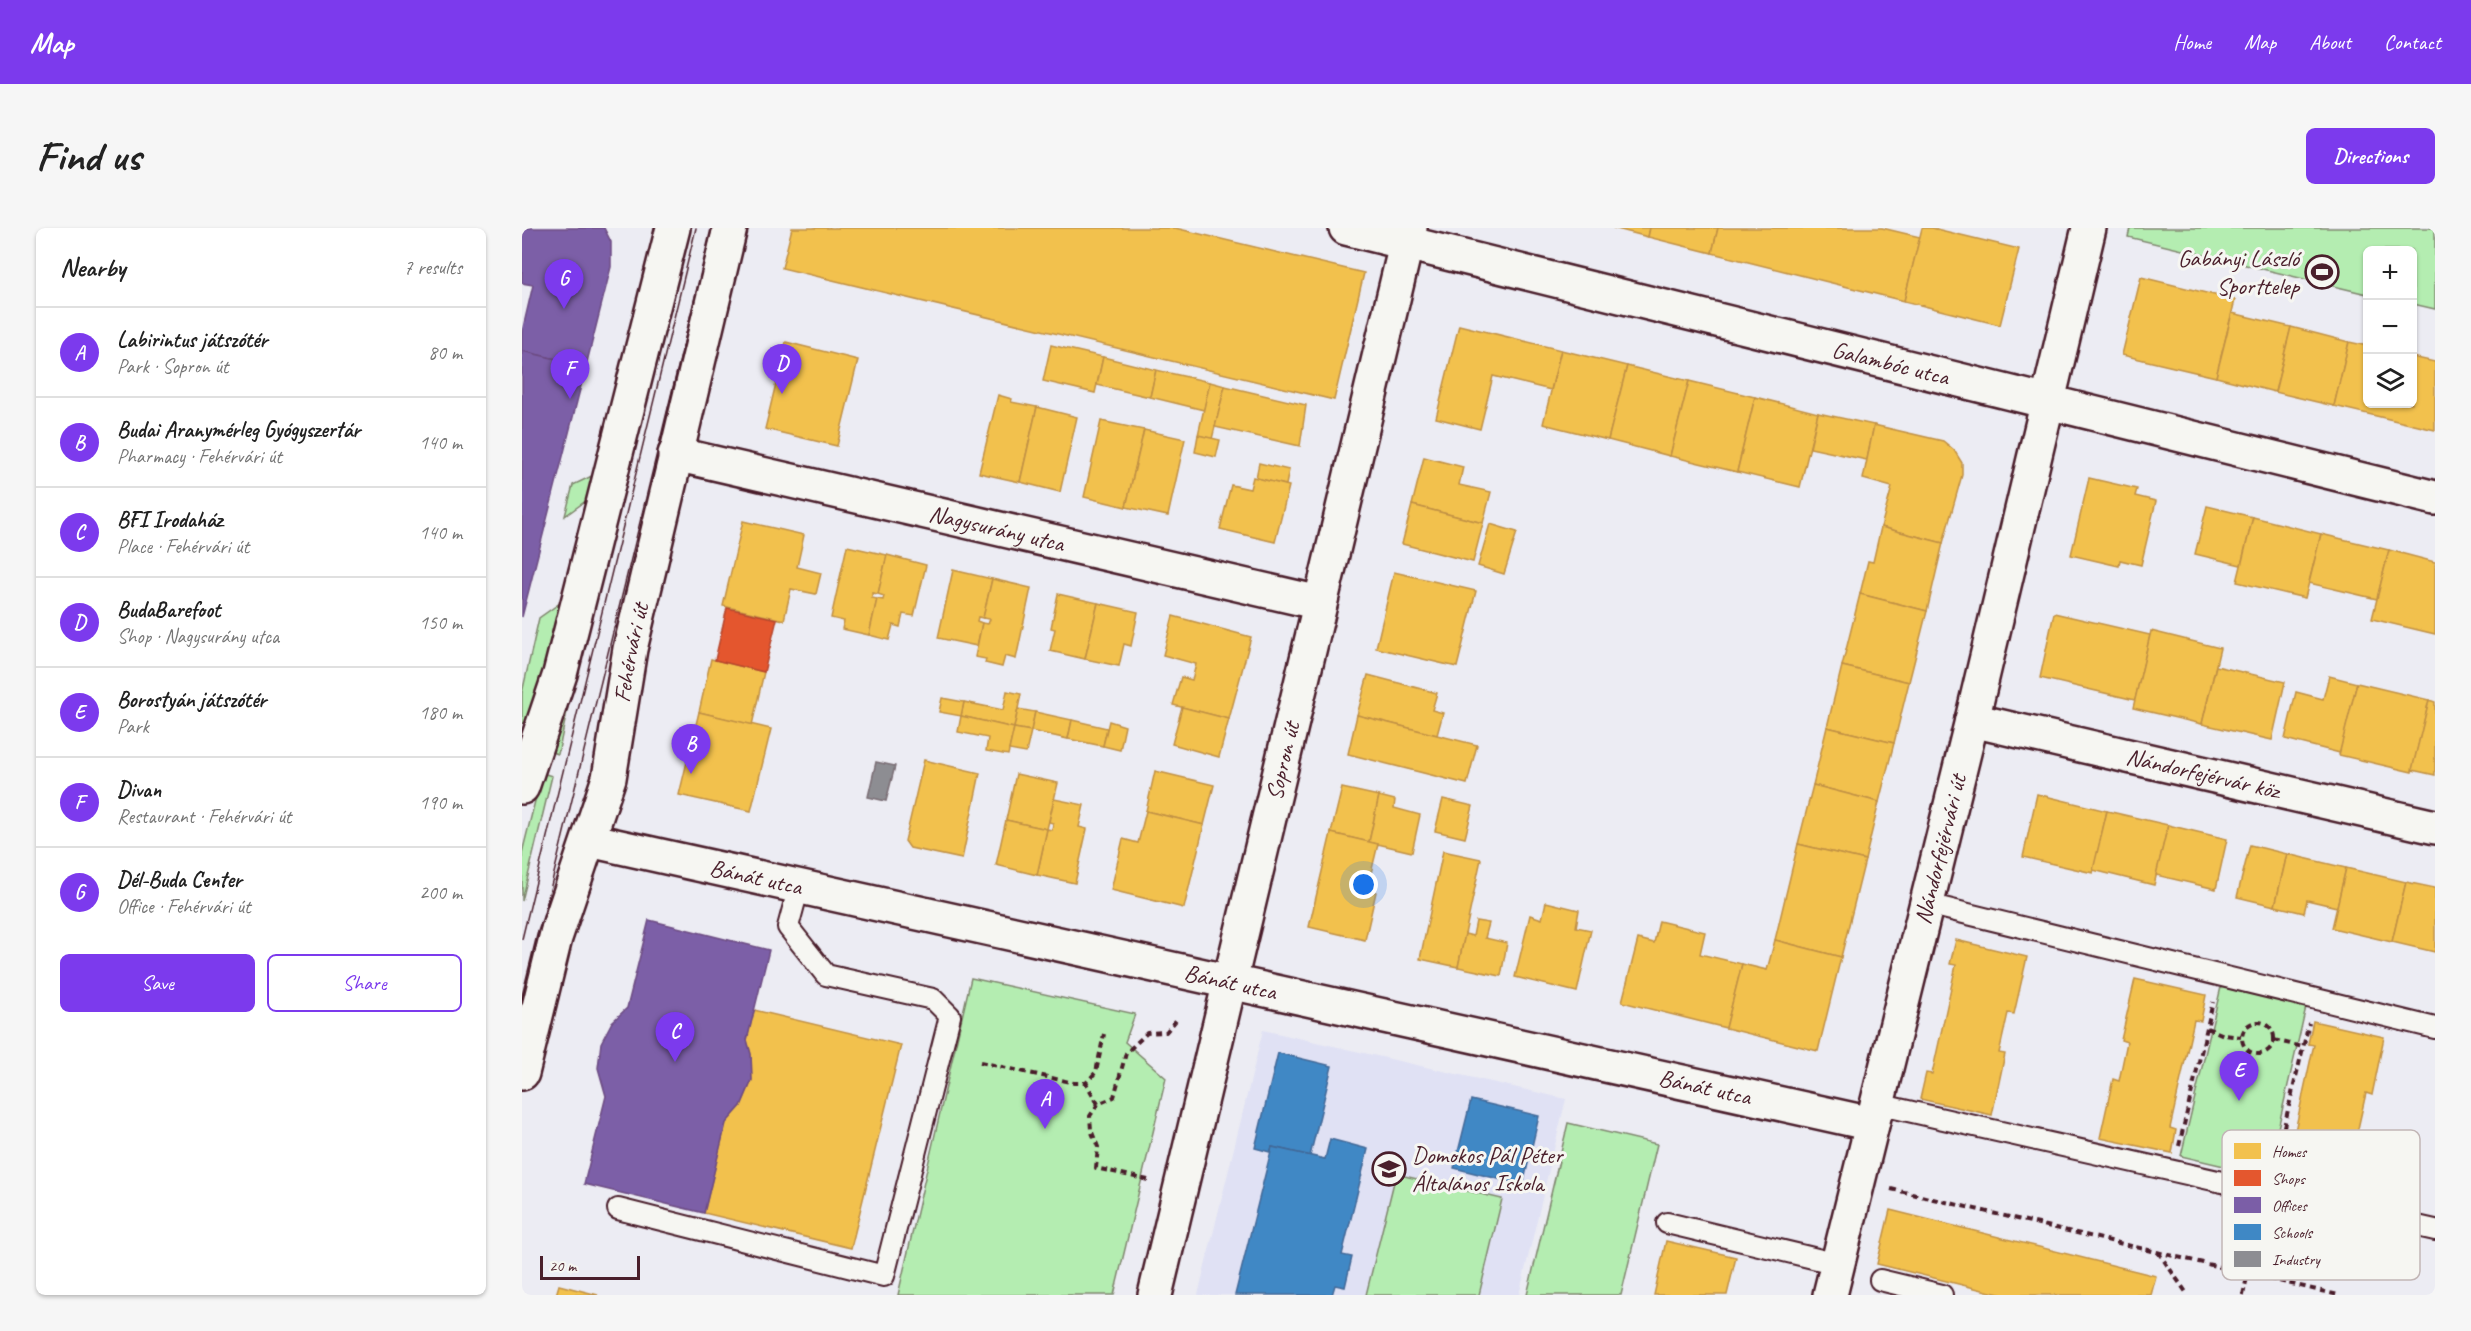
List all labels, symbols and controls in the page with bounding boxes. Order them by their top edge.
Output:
text: Map [30,25,73,60]
text: Home [2173,29,2211,55]
text: Map [2244,29,2276,55]
text: About [2309,29,2351,55]
text: Contact [2384,29,2441,55]
button: Directions [2306,128,2435,184]
text: Find us [36,130,141,183]
place label: Gabányi László Sporttelep [2178,243,2303,301]
map controls [2363,246,2417,408]
button: + [2363,246,2417,300]
text: Nearby [60,251,125,284]
sports icon: Gabányi László Sporttelep [2304,254,2340,290]
text: 7 results [403,255,462,280]
pin: G [544,260,584,309]
button: − [2363,300,2417,354]
text: Labirintus játszótér [117,326,267,354]
street label: Galambóc utca [1829,334,1953,392]
text: A [74,340,85,365]
text: 80 m [428,340,462,365]
pin: D [762,344,802,394]
pin: F [550,350,590,399]
text: Park · Sopron út [117,354,228,379]
button: layers [2363,354,2417,408]
text: Budai Aranymérleg Gyógyszertár [117,416,360,444]
text: B [74,430,85,455]
text: 140 m [419,430,462,455]
text: Pharmacy · Fehérvári út [117,444,282,469]
street label: Nagysurány utca [926,498,1068,559]
text: BFI Irodaház [117,506,223,534]
text: C [75,520,84,545]
text: 140 m [419,520,462,545]
text: Place · Fehérvári út [117,534,249,559]
text: BudaBarefoot [117,596,220,624]
street label: Fehérvári út [607,598,656,704]
text: D [74,610,85,635]
text: 150 m [419,610,462,635]
text: Shop · Nagysurány utca [117,624,279,649]
text: Borostyán játszótér [117,686,266,714]
text: E [74,700,85,725]
text: 180 m [419,700,462,725]
text: Park [117,714,149,739]
street label: Sopron út [1259,717,1307,803]
pin: B [672,724,710,774]
street label: Nándorfejérvár köz [2123,741,2285,806]
street label: Nándorfejérvári út [1907,770,1973,927]
text: Divan [117,776,161,804]
text: F [75,790,84,815]
text: 190 m [419,790,462,815]
text: Restaurant · Fehérvári út [117,804,291,829]
street label: Bánát utca [707,852,806,902]
text: Dél-Buda Center [117,866,242,894]
your location [1349,870,1378,899]
text: G [75,880,84,905]
text: 200 m [419,880,462,905]
text: Office · Fehérvári út [117,894,251,919]
button: Save [60,954,255,1012]
button: Share [267,954,462,1012]
street label: Bánát utca [1182,957,1281,1007]
pin: C [656,1012,694,1062]
pin: E [2220,1052,2258,1101]
street label: Bánát utca [1656,1062,1755,1112]
pin: A [1026,1080,1064,1129]
legend [2222,1130,2420,1280]
place label: Domokos Pál Péter Általános Iskola [1412,1140,1565,1198]
text: Homes [2272,1142,2308,1162]
school or university icon: Domokos Pál Péter Általános Iskola [1371,1151,1407,1187]
text: Shops [2272,1169,2306,1189]
text: Offices [2272,1196,2308,1216]
text: Schools [2272,1223,2313,1243]
text: Industry [2272,1250,2321,1270]
scale bar [540,1253,640,1280]
text: 20 m [549,1256,576,1276]

